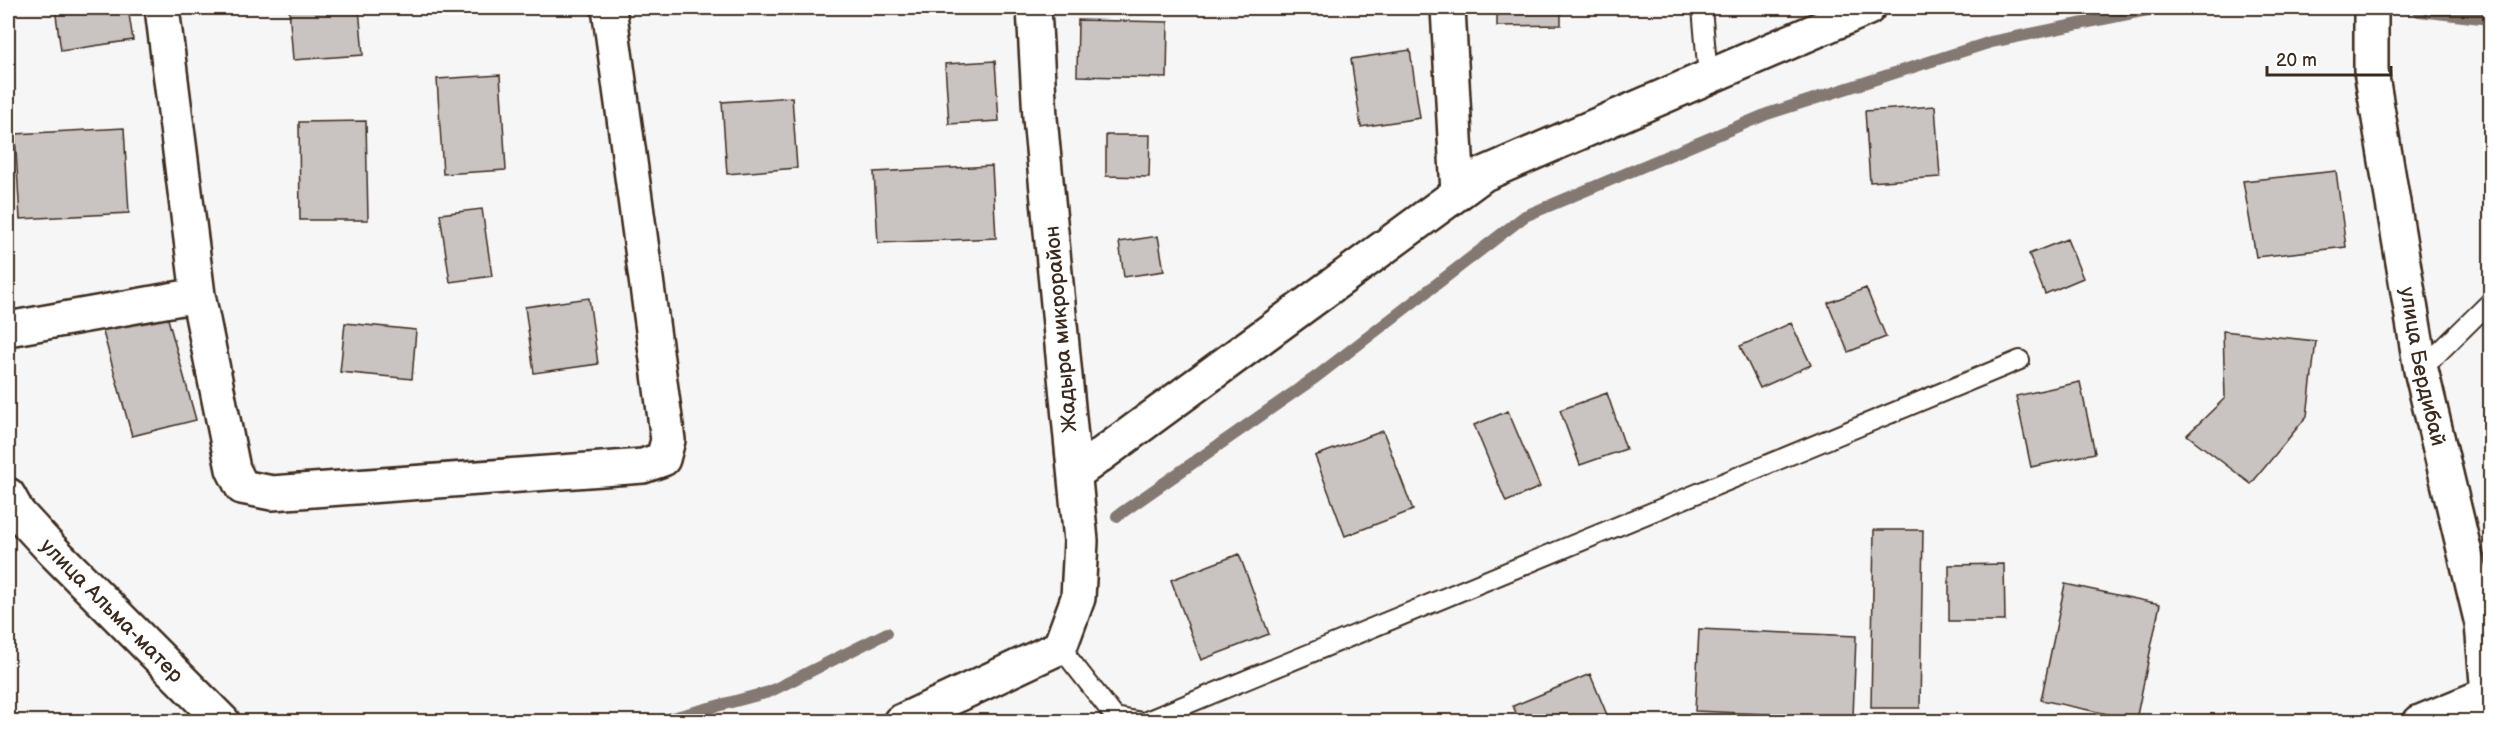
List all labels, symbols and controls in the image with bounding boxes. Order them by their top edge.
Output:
scale bar [2267,39,2392,77]
text: 20 m [2276,50,2317,71]
street label: Жадыра микрорайон [1040,225,1082,433]
street label: улица Бердибай [2395,285,2451,449]
street label: улица Альма-матер [35,533,189,688]

